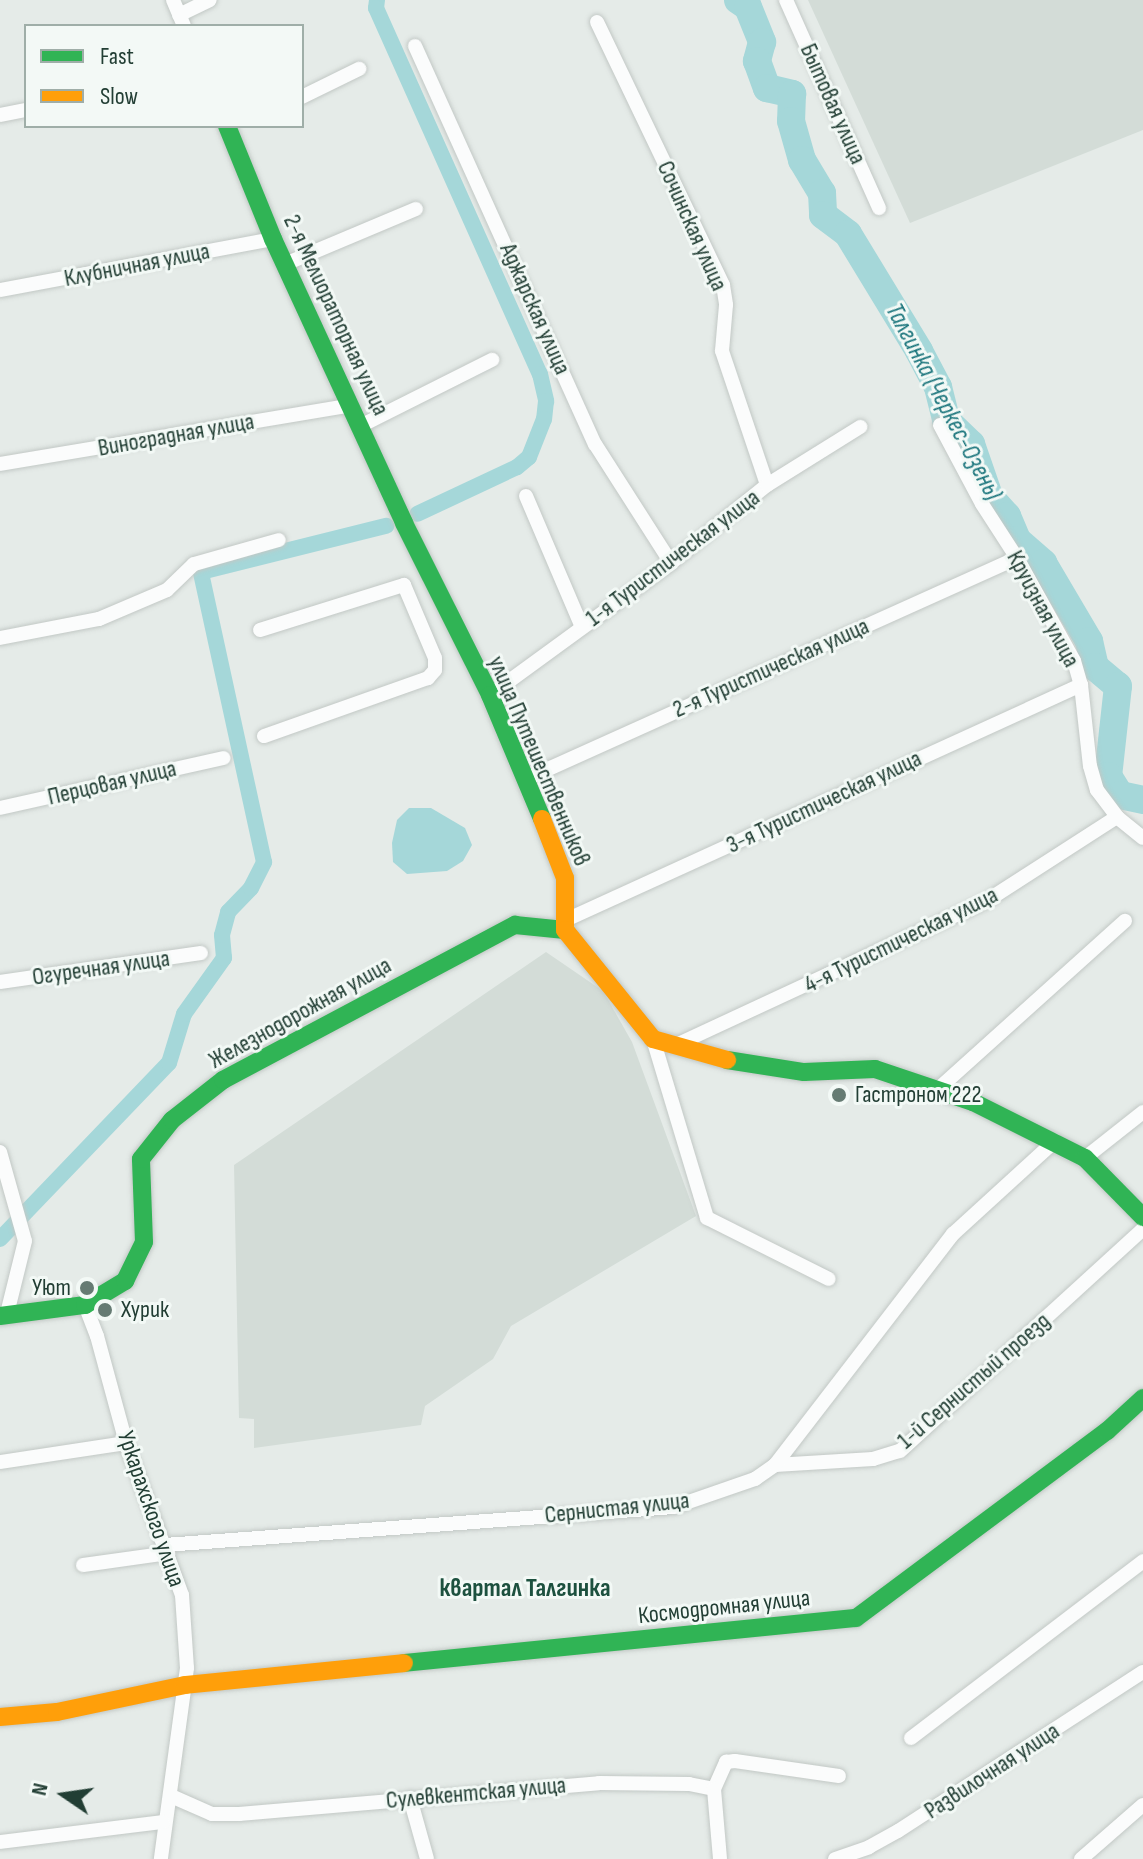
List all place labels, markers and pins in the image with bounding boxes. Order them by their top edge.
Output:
place label: Гастроном 222 [855,1081,981,1109]
marker: Гастроном 222 [830,1086,848,1104]
place label: Уют [32,1274,71,1302]
marker: Уют [78,1279,96,1297]
place label: Хурик [121,1296,169,1324]
marker: Хурик [96,1301,114,1319]

